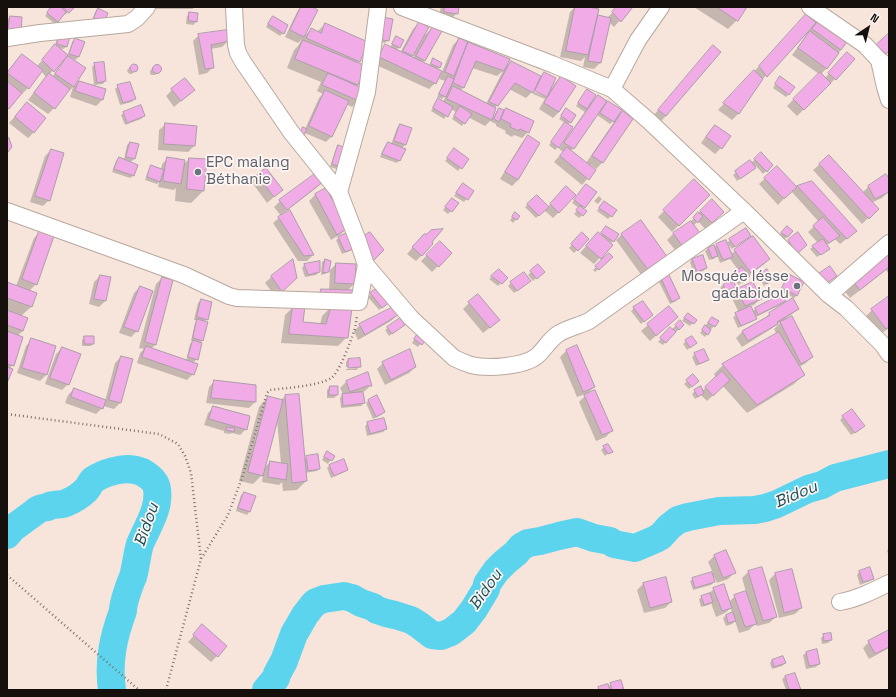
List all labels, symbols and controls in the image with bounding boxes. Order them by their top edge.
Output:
north arrow [848,8,888,48]
text: N [868,10,882,26]
place label: EPC malang Béthanie [206,154,290,189]
marker: EPC malang Béthanie [193,167,203,177]
place label: Mosquée lésse gadabidou [681,268,789,303]
marker: Mosquée lésse gadabidou [792,281,802,291]
water label: Bidou [772,477,820,513]
water label: Bidou [131,501,163,549]
water label: Bidou [465,566,507,614]

